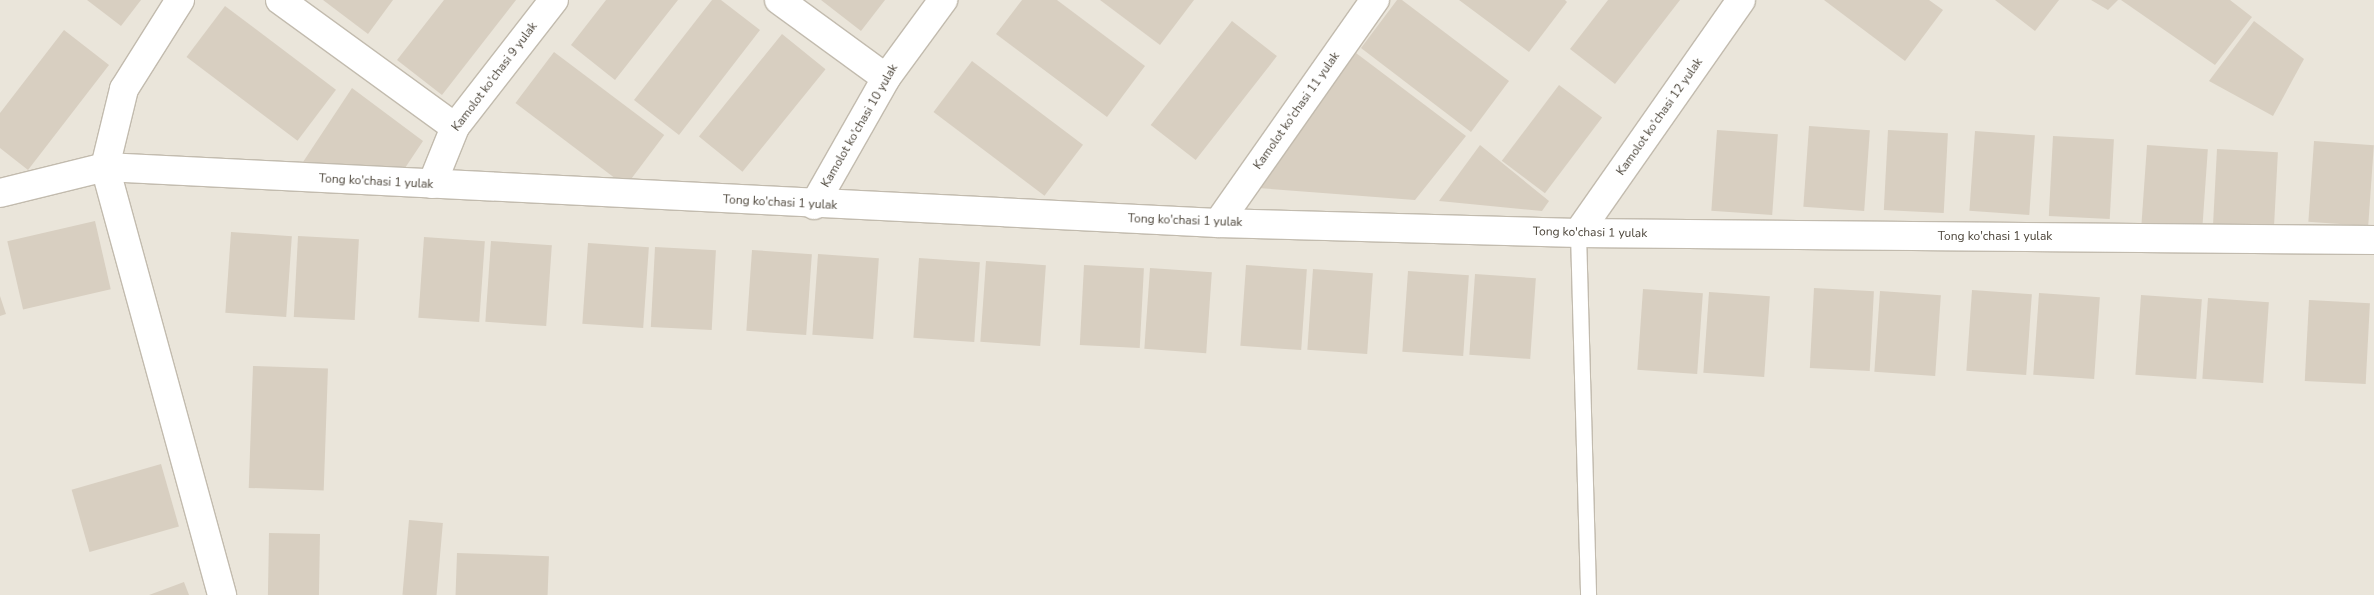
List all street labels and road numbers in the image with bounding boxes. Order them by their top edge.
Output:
street label: Kamolot ko'chasi 9 yulak [449,20,541,134]
street label: Kamolot ko'chasi 11 yulak [1251,50,1343,172]
street label: Kamolot ko'chasi 12 yulak [1614,56,1706,178]
street label: Kamolot ko'chasi 10 yulak [819,62,901,190]
street label: Tong ko'chasi 1 yulak [318,172,434,192]
street label: Tong ko'chasi 1 yulak [722,193,838,213]
street label: Tong ko'chasi 1 yulak [1128,212,1242,230]
street label: Tong ko'chasi 1 yulak [1533,225,1647,241]
street label: Tong ko'chasi 1 yulak [1938,230,2052,244]

